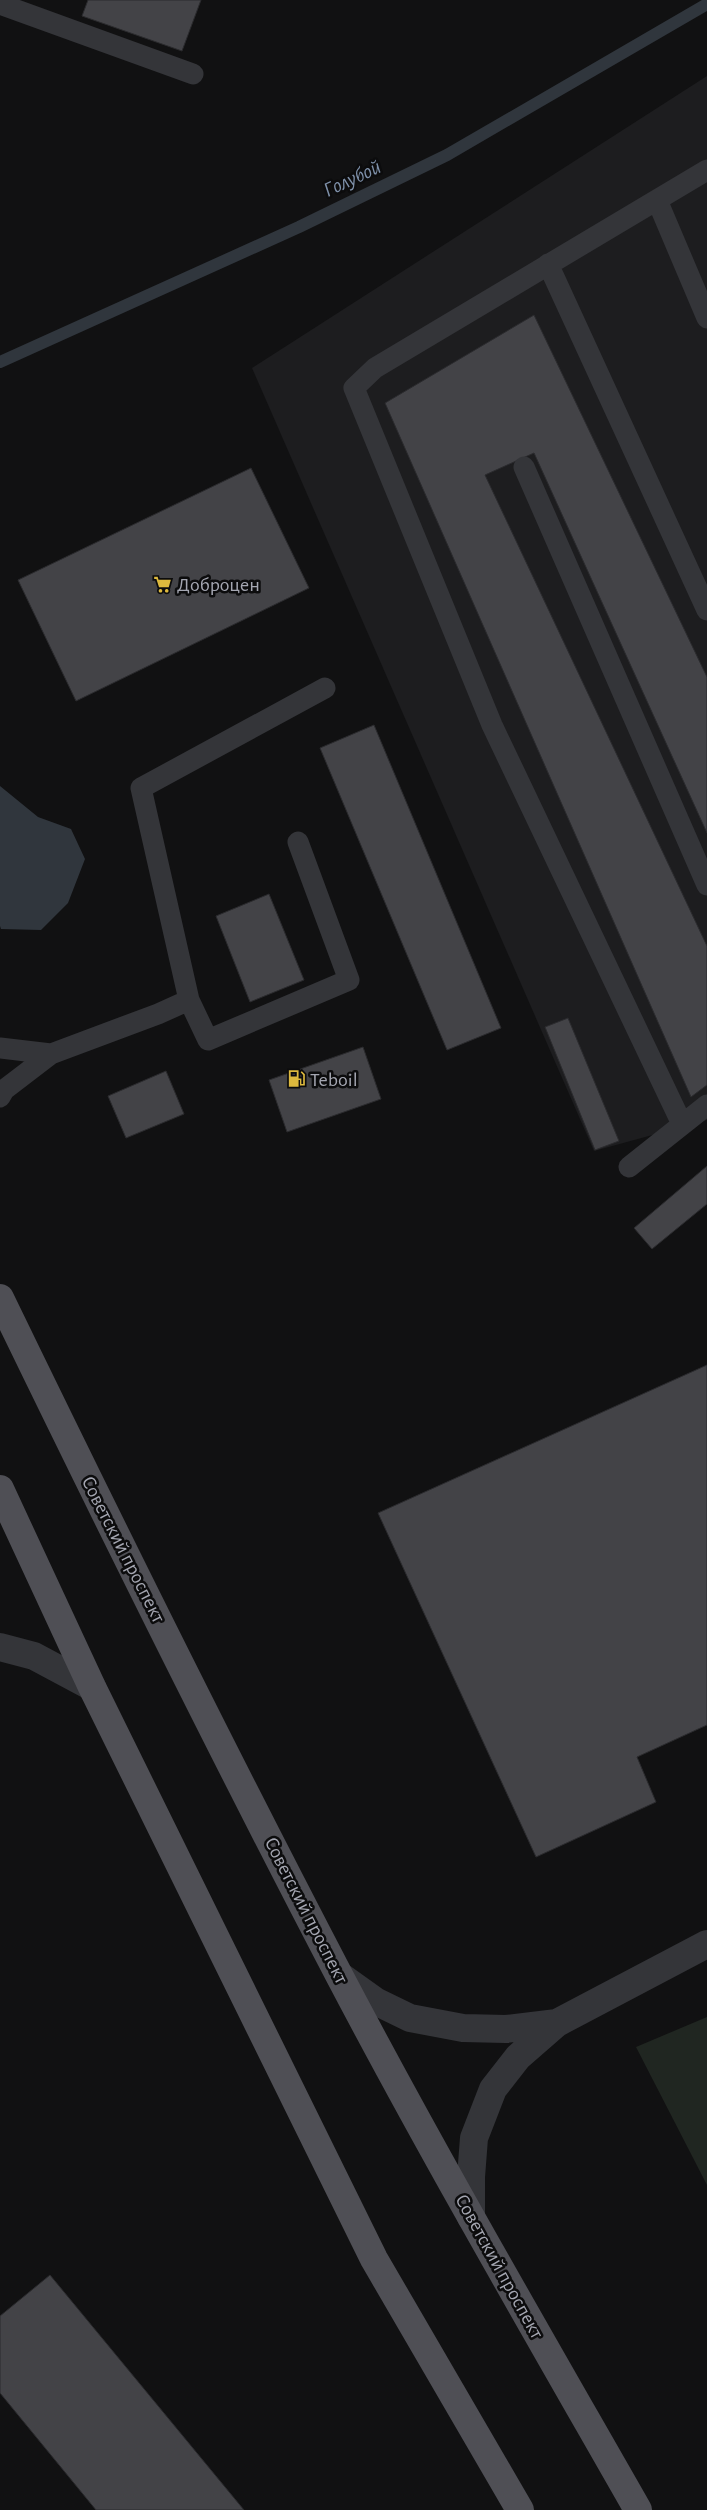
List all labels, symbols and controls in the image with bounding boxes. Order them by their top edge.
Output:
water label: Голубой [320,156,384,201]
supermarket icon: Доброцен [153,574,173,594]
place label: Доброцен [177,575,260,595]
fuel station icon: Teboil [286,1069,306,1089]
place label: Teboil [310,1070,358,1090]
street label: Советский проспект [78,1473,169,1627]
street label: Советский проспект [261,1834,352,1988]
street label: Советский проспект [451,2191,547,2343]

